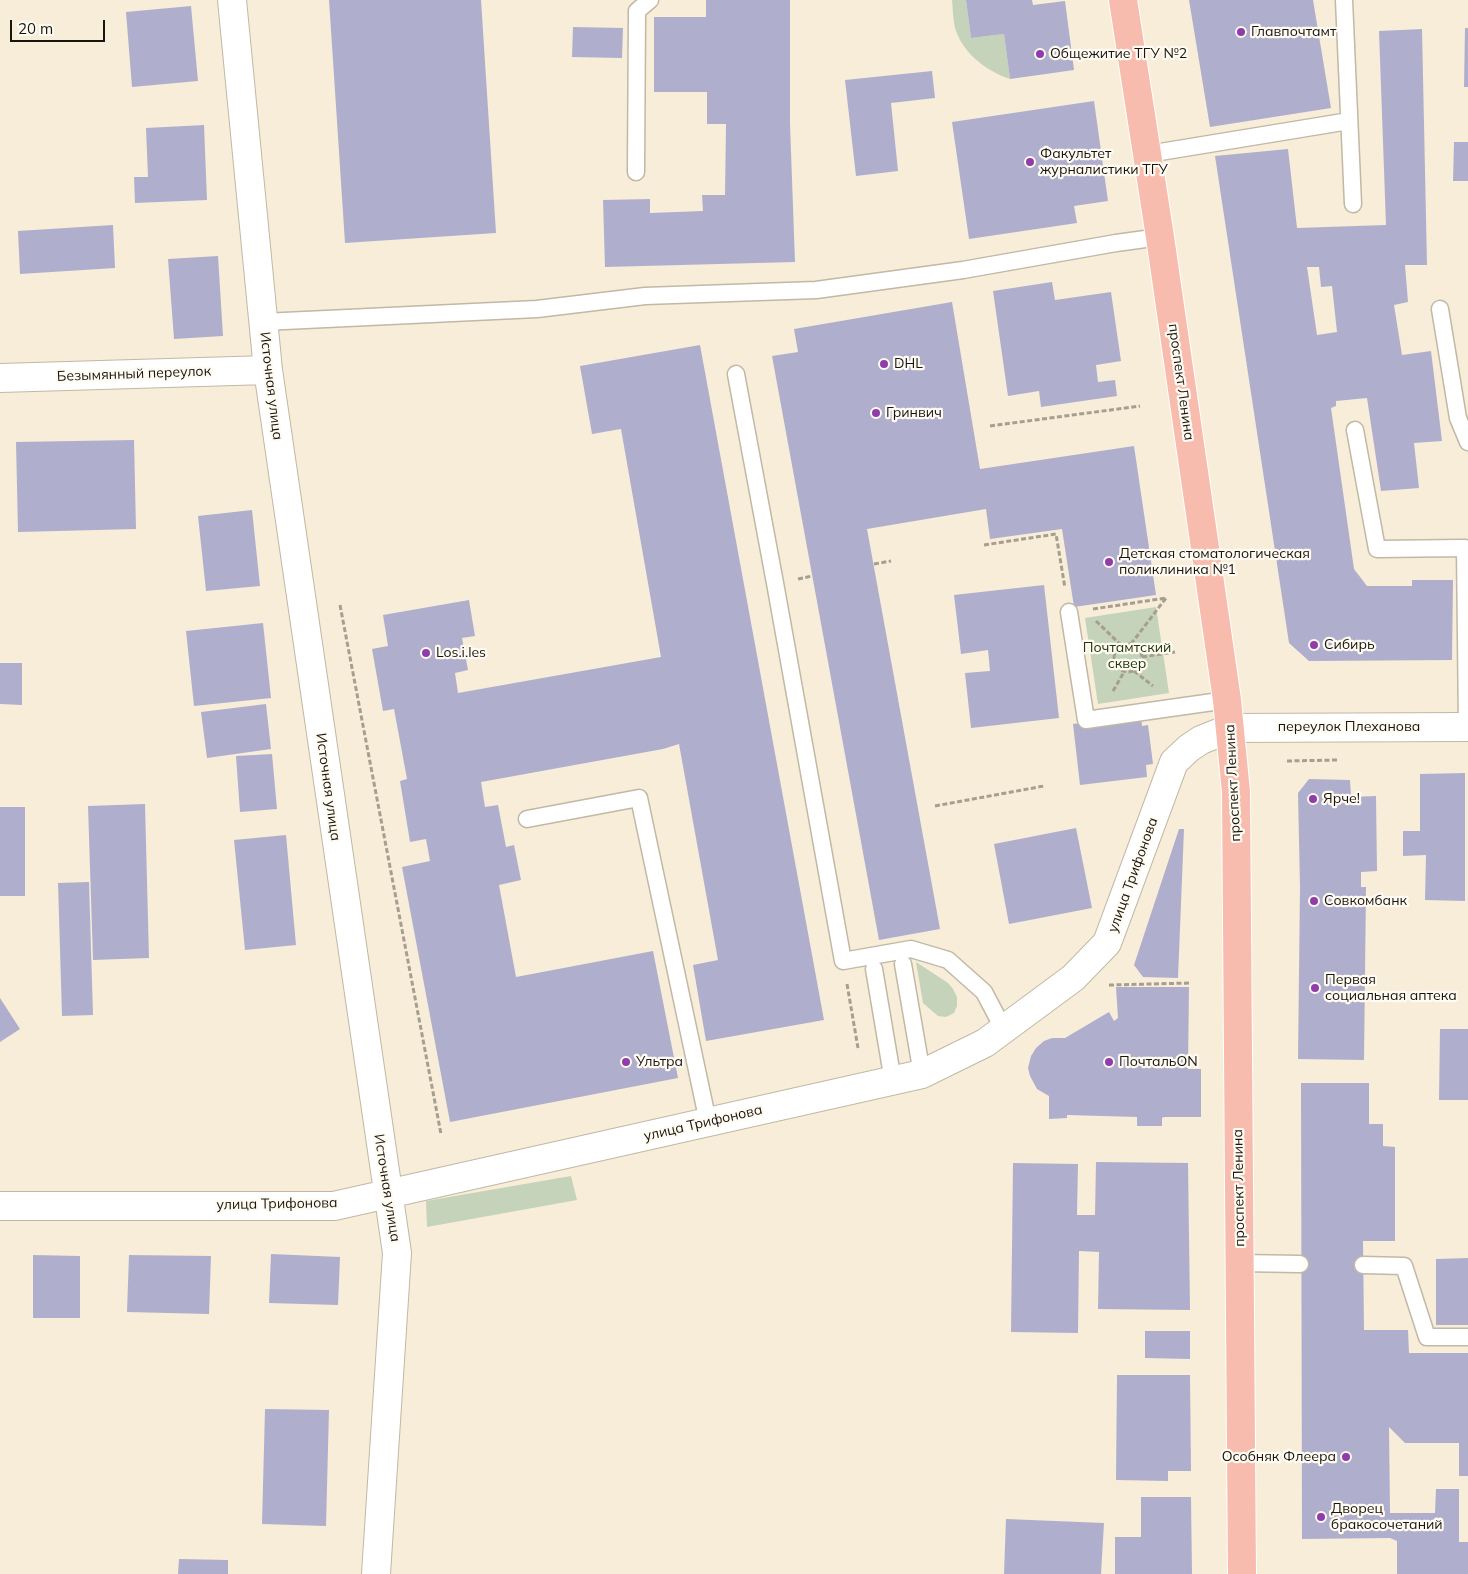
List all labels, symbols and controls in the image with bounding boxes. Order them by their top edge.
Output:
scale bar [12,10,108,42]
text: 20 m [18,19,53,38]
place label: Главпочтамт [1251,24,1336,40]
marker: Главпочтамт [1235,26,1247,38]
place label: Общежитие ТГУ №2 [1050,46,1187,62]
marker: Общежитие ТГУ №2 [1034,48,1046,60]
place label: Факультет журналистики ТГУ [1040,146,1168,178]
marker: Факультет журналистики ТГУ [1024,156,1036,168]
street label: проспект Ленина [1164,323,1198,441]
street label: Источная улица [256,331,286,441]
place label: DHL [894,356,923,372]
marker: DHL [878,358,890,370]
street label: Безымянный переулок [57,363,211,385]
place label: Гринвич [886,405,942,421]
marker: Гринвич [870,407,882,419]
place label: Детская стоматологическая поликлиника №1 [1119,546,1310,578]
marker: Детская стоматологическая поликлиника №1 [1103,556,1115,568]
place label: Сибирь [1324,637,1375,653]
marker: Сибирь [1308,639,1320,651]
park label: Почтамтский сквер [1083,640,1171,672]
place label: Los.i.les [436,645,486,661]
marker: Los.i.les [420,647,432,659]
street label: переулок Плеханова [1278,719,1420,735]
street label: проспект Ленина [1222,724,1244,842]
street label: Источная улица [312,732,344,842]
place label: Ярче! [1323,791,1360,807]
marker: Ярче! [1307,793,1319,805]
street label: улица Трифонова [1104,815,1162,935]
place label: Совкомбанк [1324,893,1407,909]
marker: Совкомбанк [1308,895,1320,907]
place label: Первая социальная аптека [1325,972,1457,1004]
marker: Первая социальная аптека [1309,982,1321,994]
place label: Ультра [636,1054,683,1070]
place label: ПочтальON [1119,1054,1198,1070]
marker: Ультра [620,1056,632,1068]
marker: ПочтальON [1103,1056,1115,1068]
street label: улица Трифонова [642,1101,764,1145]
street label: проспект Ленина [1230,1129,1248,1247]
street label: Источная улица [370,1133,404,1243]
street label: улица Трифонова [216,1195,338,1213]
place label: Особняк Флеера [1222,1449,1336,1465]
marker: Особняк Флеера [1340,1451,1352,1463]
place label: Дворец бракосочетаний [1331,1501,1443,1534]
marker: Дворец бракосочетаний [1315,1511,1327,1523]

